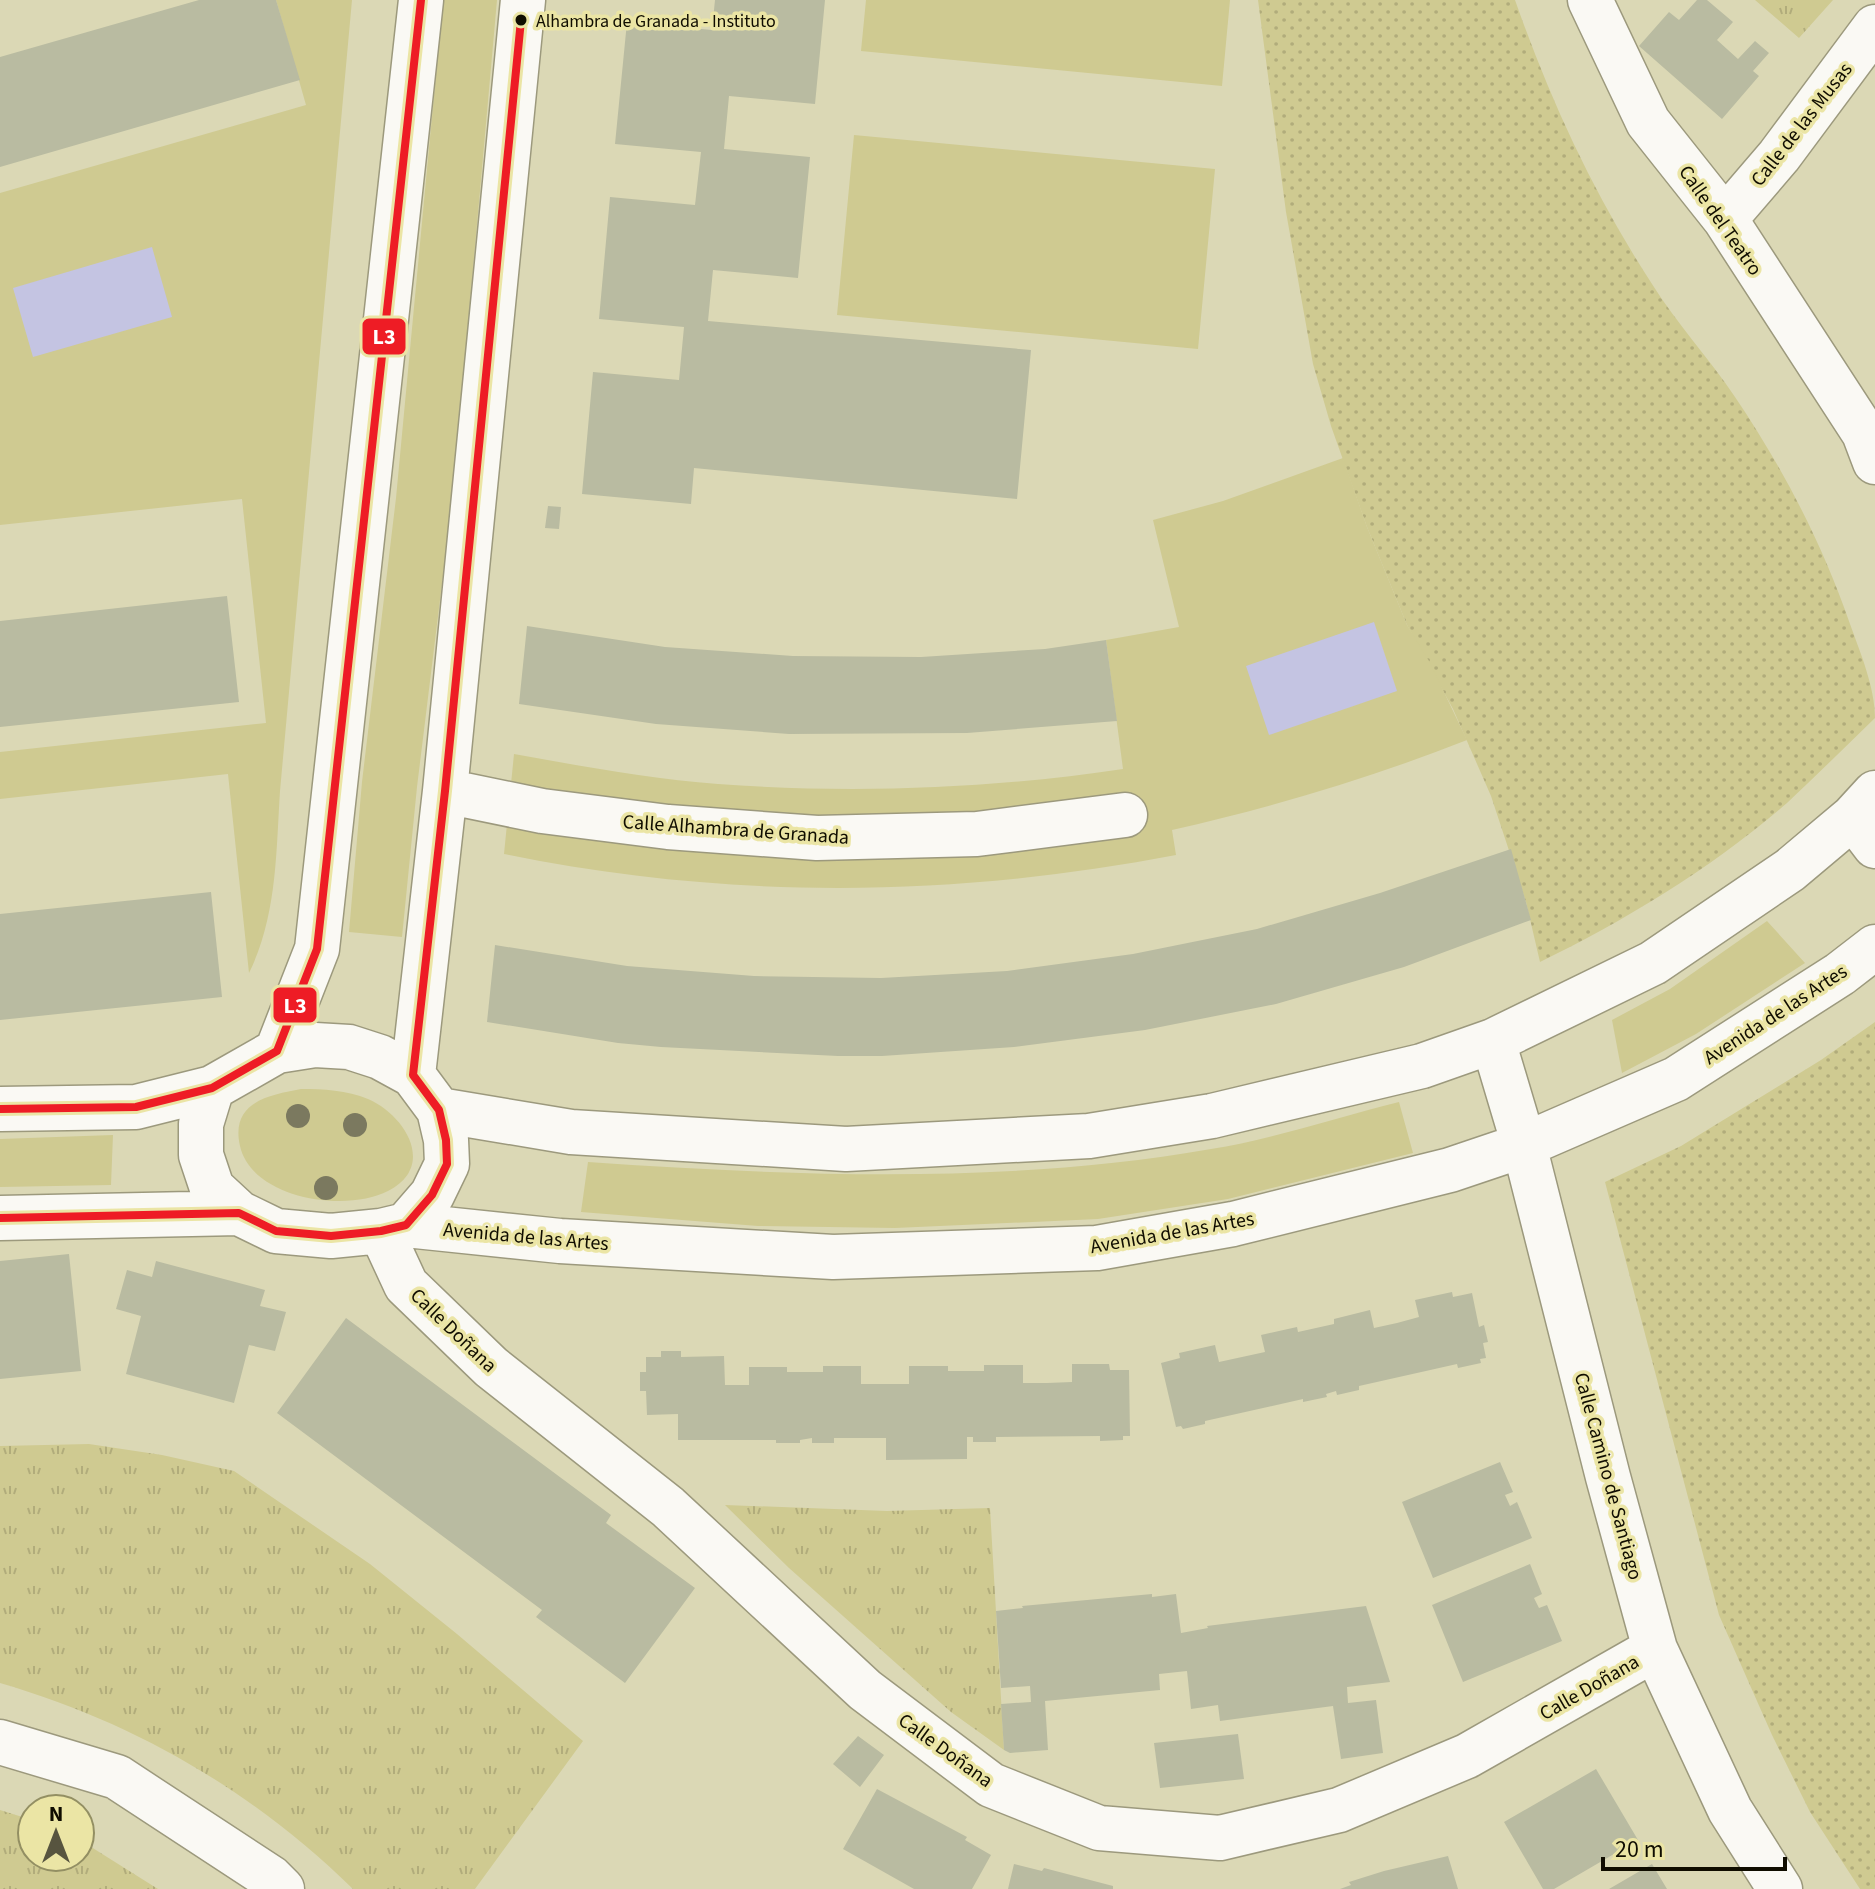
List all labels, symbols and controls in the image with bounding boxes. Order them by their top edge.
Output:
place label: Alhambra de Granada - Instituto [536,9,776,34]
marker: Alhambra de Granada - Instituto [513,12,529,28]
street label: Calle de las Musas [1744,57,1859,193]
street label: Calle del Teatro [1672,160,1769,281]
line badge: L3 [361,317,407,356]
text: L3 [372,321,396,353]
street label: Calle Alhambra de Granada [622,808,850,852]
street label: Avenida de las Artes [1698,958,1853,1072]
line badge: L3 [272,986,318,1024]
text: L3 [283,990,307,1022]
street label: Avenida de las Artes [1088,1205,1256,1261]
street label: Avenida de las Artes [442,1216,610,1258]
street label: Calle Doñana [404,1282,503,1379]
street label: Calle Camino de Santiago [1567,1370,1649,1583]
street label: Calle Doñana [1535,1648,1644,1728]
street label: Calle Doñana [892,1707,998,1795]
north arrow [16,1793,96,1873]
text: N [49,1798,63,1830]
scale bar [1603,1821,1785,1871]
text: 20 m [1615,1832,1664,1867]

